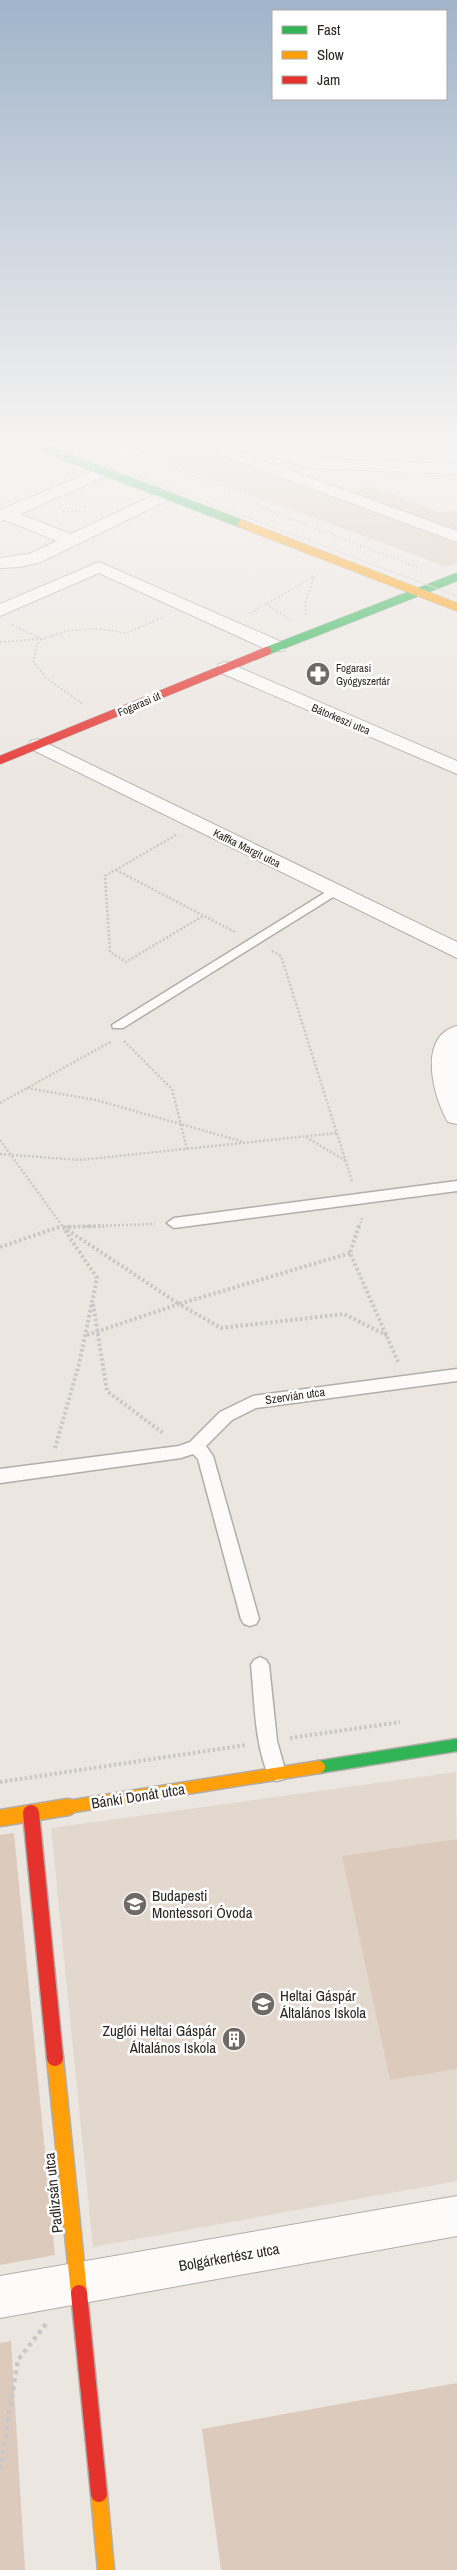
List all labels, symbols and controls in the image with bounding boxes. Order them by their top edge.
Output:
legend [272,10,447,100]
text: Fast [317,19,341,40]
text: Slow [317,44,344,65]
text: Jam [317,69,340,90]
pharmacy icon: Fogarasi Gyógyszertár [305,661,331,687]
place label: Fogarasi Gyógyszertár [336,661,390,688]
street label: Fogarasi út [115,689,163,719]
street label: Bátorkeszi utca [310,700,372,738]
street label: Kaffka Margit utca [211,826,283,870]
street label: Szervián utca [264,1384,326,1408]
street label: Bánki Donát utca [90,1778,186,1814]
place label: Budapesti Montessori Óvoda [152,1885,253,1923]
school or university icon: Budapesti Montessori Óvoda [122,1891,148,1917]
place label: Heltai Gáspár Általános Iskola [279,1985,366,2023]
school or university icon: Heltai Gáspár Általános Iskola [250,1991,276,2017]
place label: Zuglói Heltai Gáspár Általános Iskola [103,2020,216,2058]
building icon: Zuglói Heltai Gáspár Általános Iskola [221,2026,247,2052]
street label: Padlizsán utca [38,2152,68,2234]
street label: Bolgárkertész utca [177,2238,281,2276]

